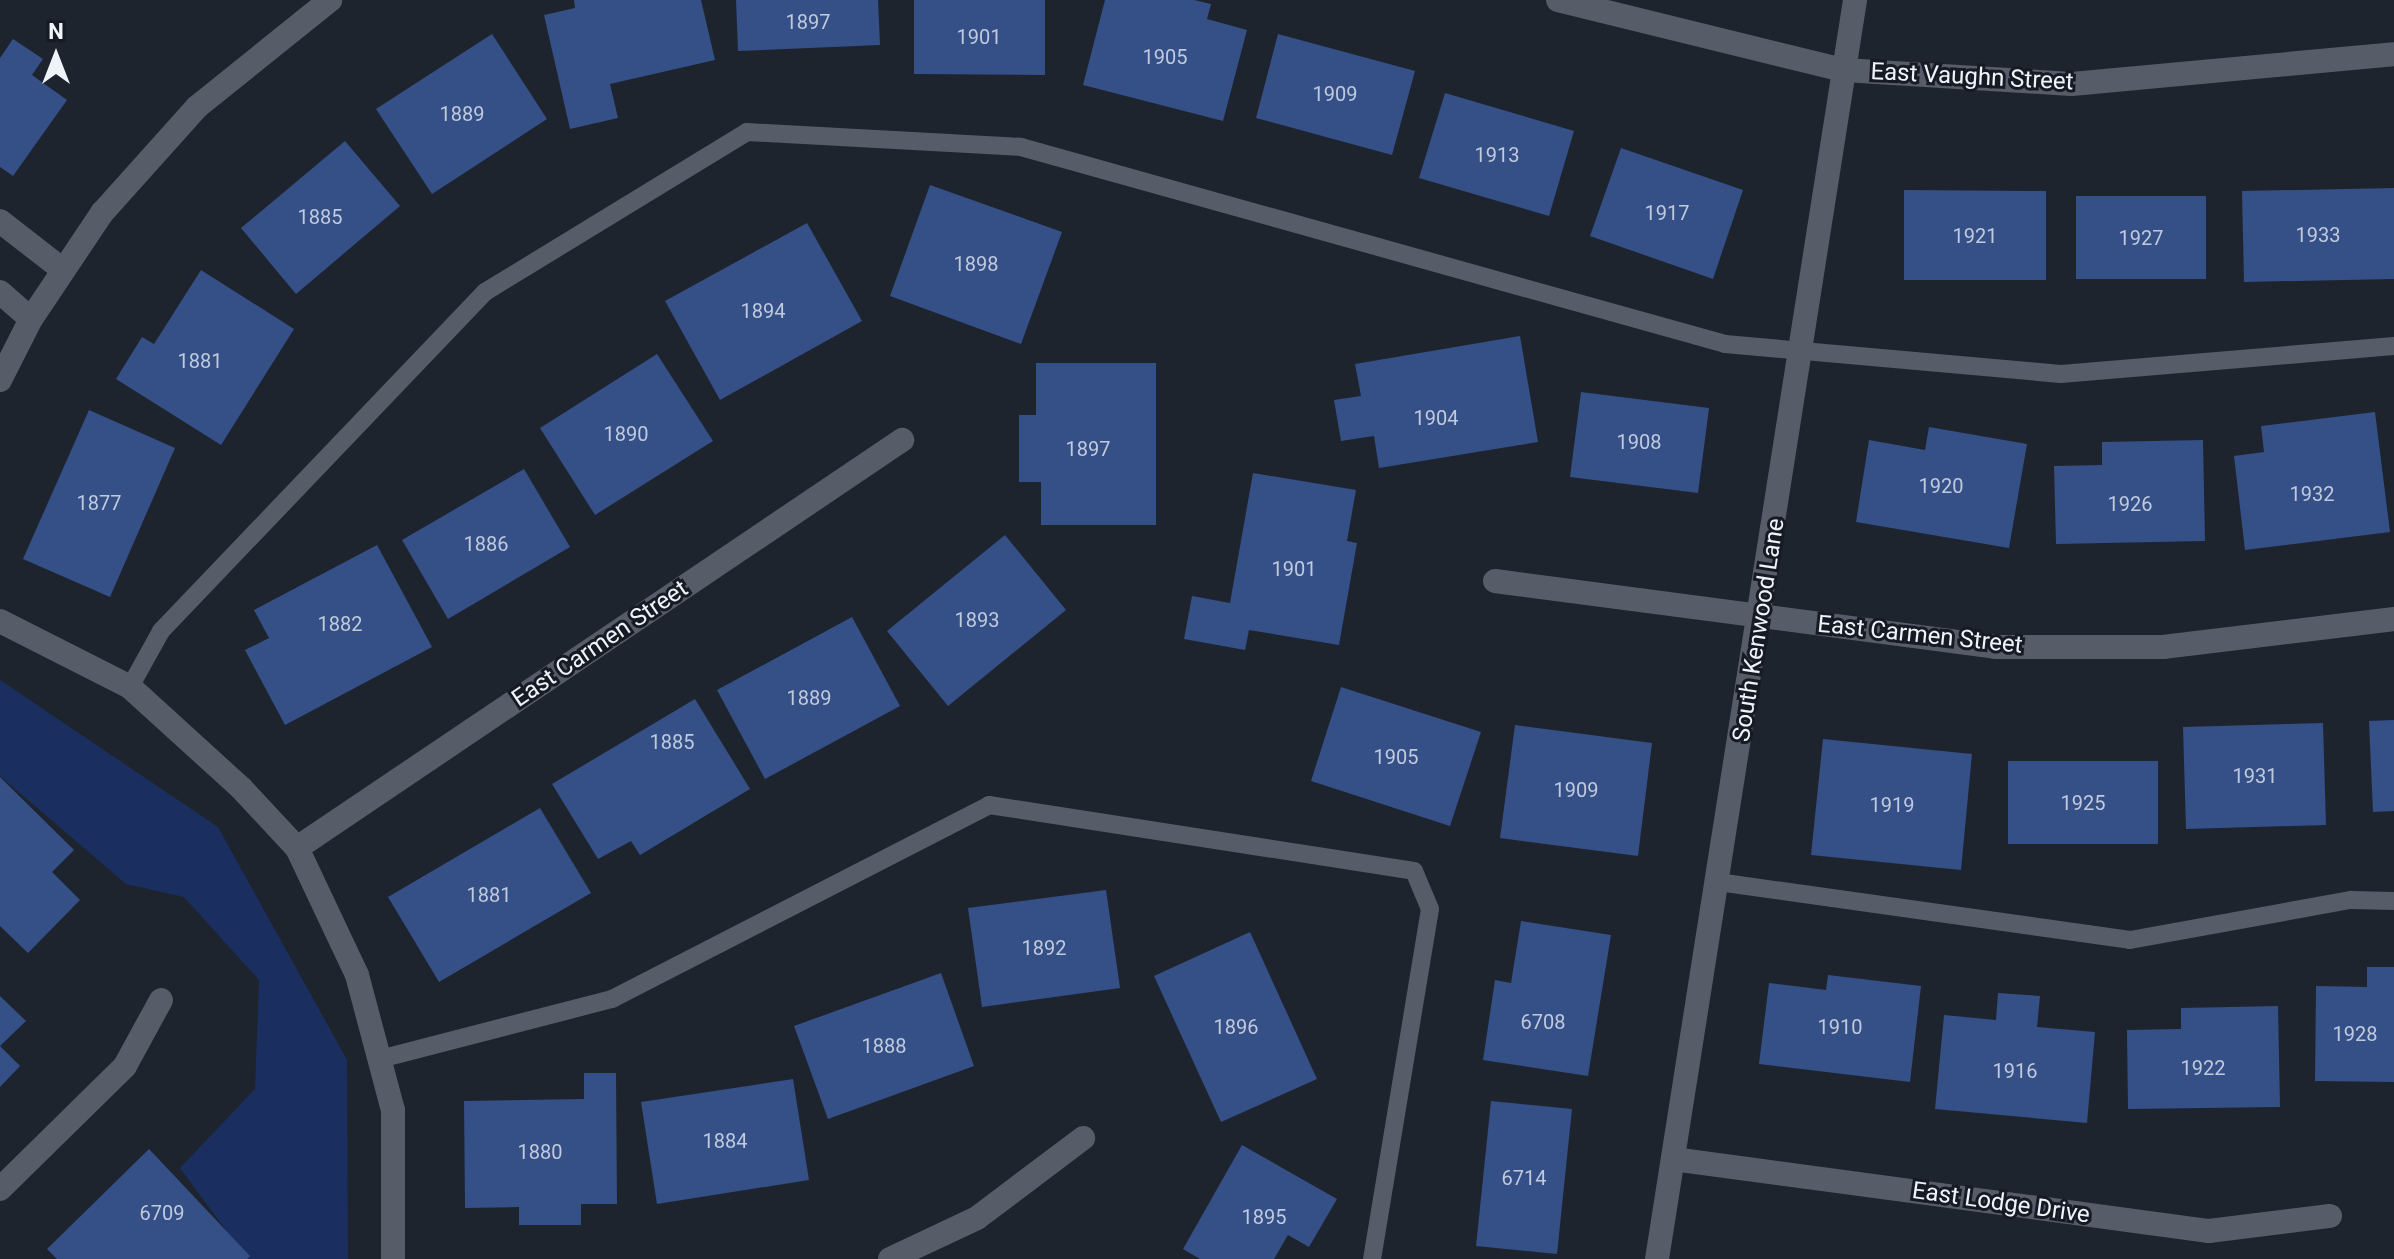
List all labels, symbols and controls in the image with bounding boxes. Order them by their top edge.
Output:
house number: 1897 [786,10,830,34]
north arrow [16,16,96,96]
text: N [48,19,64,44]
house number: 1901 [957,25,1001,49]
house number: 1905 [1143,45,1187,69]
street label: East Vaughn Street [1870,57,2074,97]
house number: 1909 [1313,82,1357,106]
house number: 1889 [440,102,484,126]
house number: 1913 [1475,143,1519,167]
house number: 1917 [1645,201,1689,225]
house number: 1885 [298,205,342,229]
house number: 1933 [2296,223,2340,247]
house number: 1921 [1953,224,1997,248]
house number: 1927 [2119,226,2163,250]
house number: 1898 [954,252,998,276]
house number: 1894 [741,299,785,323]
house number: 1881 [178,349,222,373]
house number: 1904 [1414,406,1458,430]
house number: 1890 [604,422,648,446]
house number: 1908 [1617,430,1661,454]
house number: 1897 [1066,437,1110,461]
house number: 1920 [1919,474,1963,498]
house number: 1932 [2290,482,2334,506]
house number: 1877 [77,491,121,515]
house number: 1926 [2108,492,2152,516]
street label: South Kenwood Lane [1727,516,1791,744]
house number: 1886 [464,532,508,556]
house number: 1901 [1272,557,1316,581]
street label: East Carmen Street [507,574,693,714]
house number: 1893 [955,608,999,632]
street label: East Carmen Street [1816,610,2024,660]
house number: 1882 [318,612,362,636]
house number: 1889 [787,686,831,710]
house number: 1885 [650,730,694,754]
house number: 1905 [1374,745,1418,769]
house number: 1931 [2233,764,2277,788]
house number: 1909 [1554,778,1598,802]
house number: 1925 [2061,791,2105,815]
house number: 1919 [1870,793,1914,817]
house number: 1881 [467,883,511,907]
house number: 1892 [1022,936,1066,960]
house number: 6708 [1521,1010,1565,1034]
house number: 1896 [1214,1015,1258,1039]
house number: 1910 [1818,1015,1862,1039]
house number: 1928 [2333,1022,2377,1046]
house number: 1888 [862,1034,906,1058]
house number: 1922 [2181,1056,2225,1080]
house number: 1916 [1993,1059,2037,1083]
house number: 1884 [703,1129,747,1153]
house number: 1880 [518,1140,562,1164]
house number: 6714 [1502,1166,1546,1190]
street label: East Lodge Drive [1910,1176,2092,1230]
house number: 6709 [140,1201,184,1225]
house number: 1895 [1242,1205,1286,1229]

